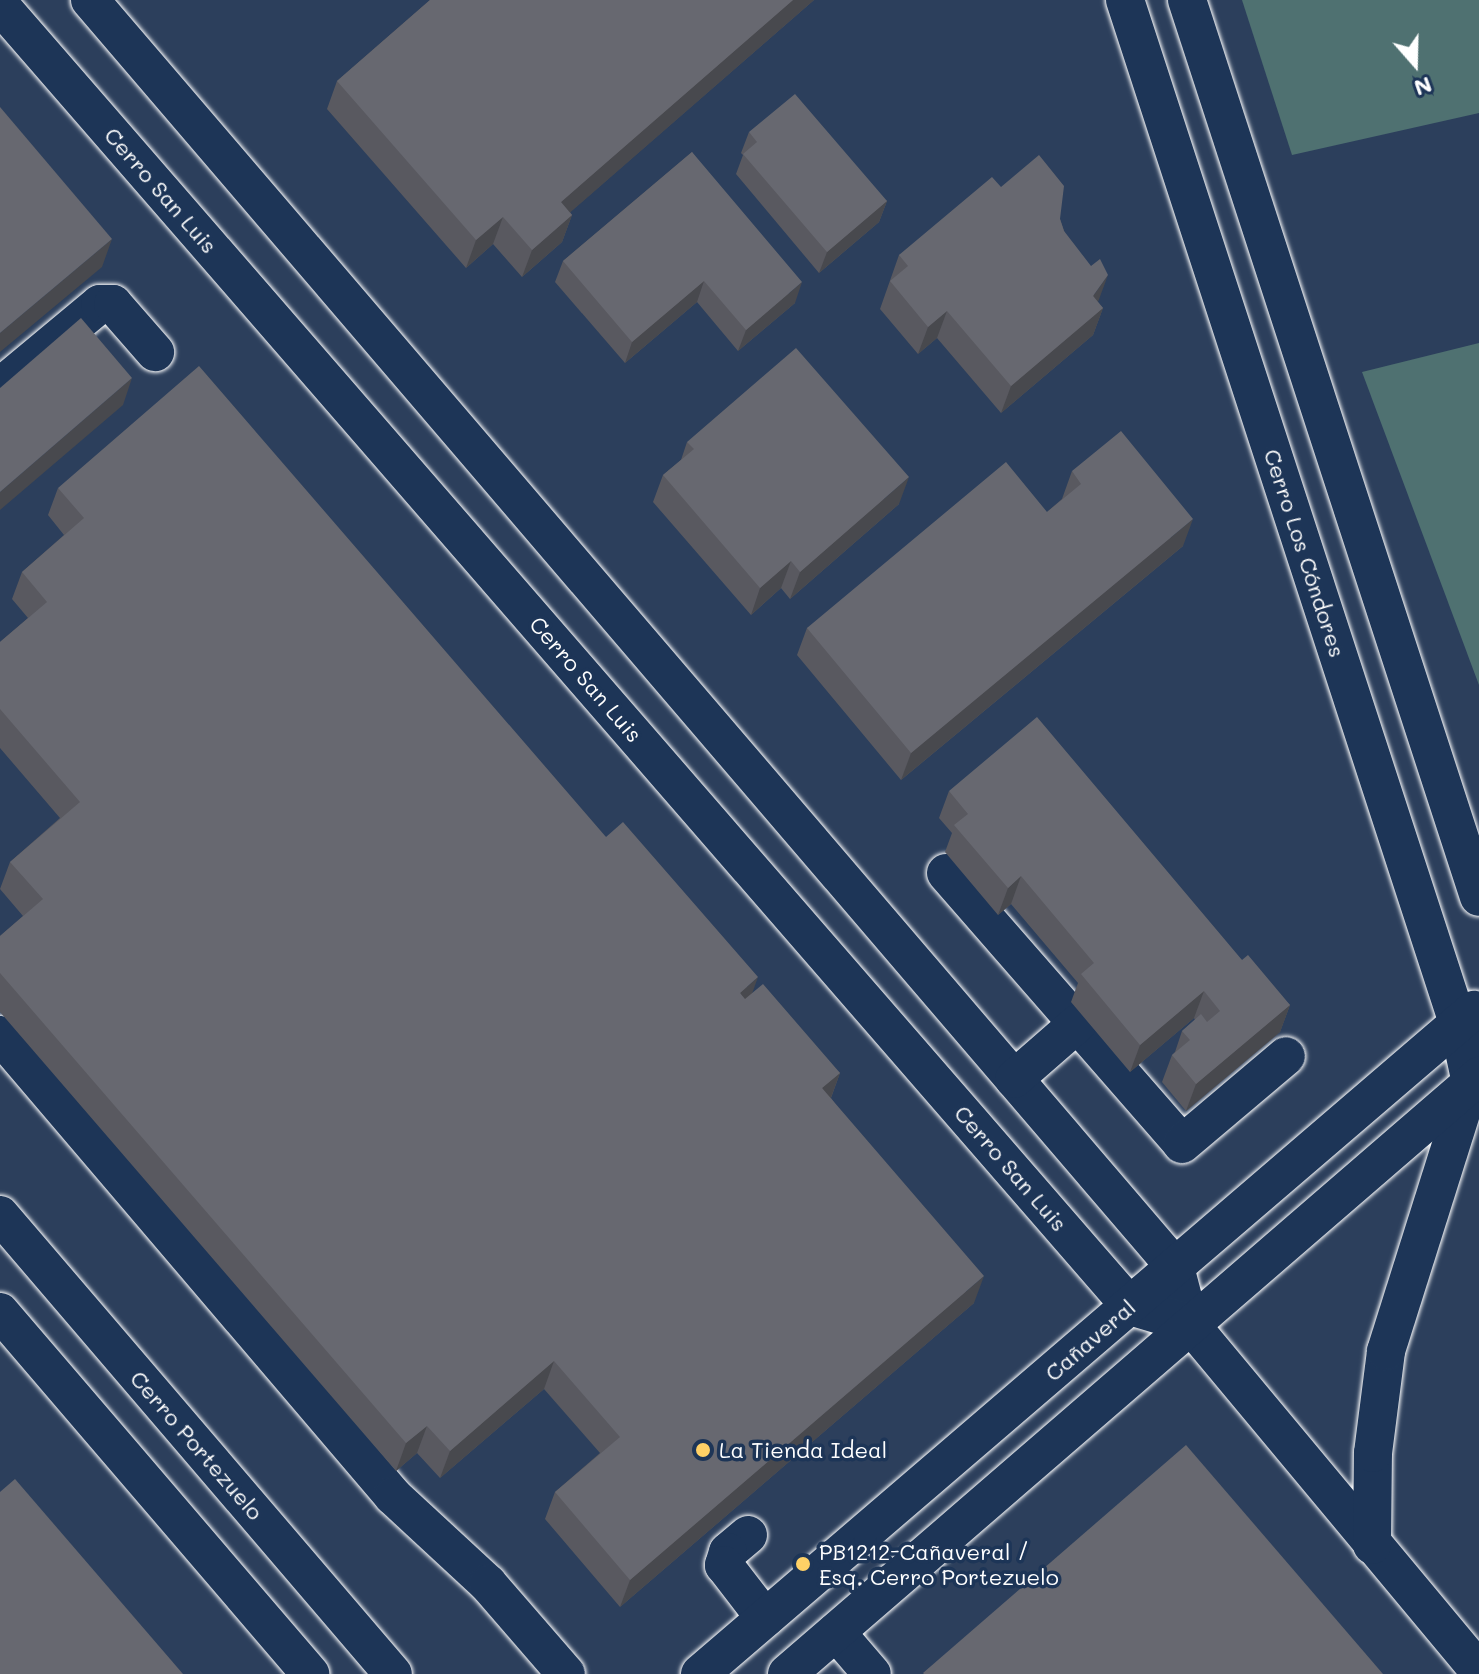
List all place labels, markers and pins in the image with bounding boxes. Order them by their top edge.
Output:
place label: La Tienda Ideal [719,1437,887,1463]
marker: La Tienda Ideal [694,1441,712,1459]
place label: PB1212-Cañaveral / Esq. Cerro Portezuelo [819,1538,1059,1590]
marker: PB1212-Cañaveral / Esq. Cerro Portezuelo [794,1555,812,1573]

